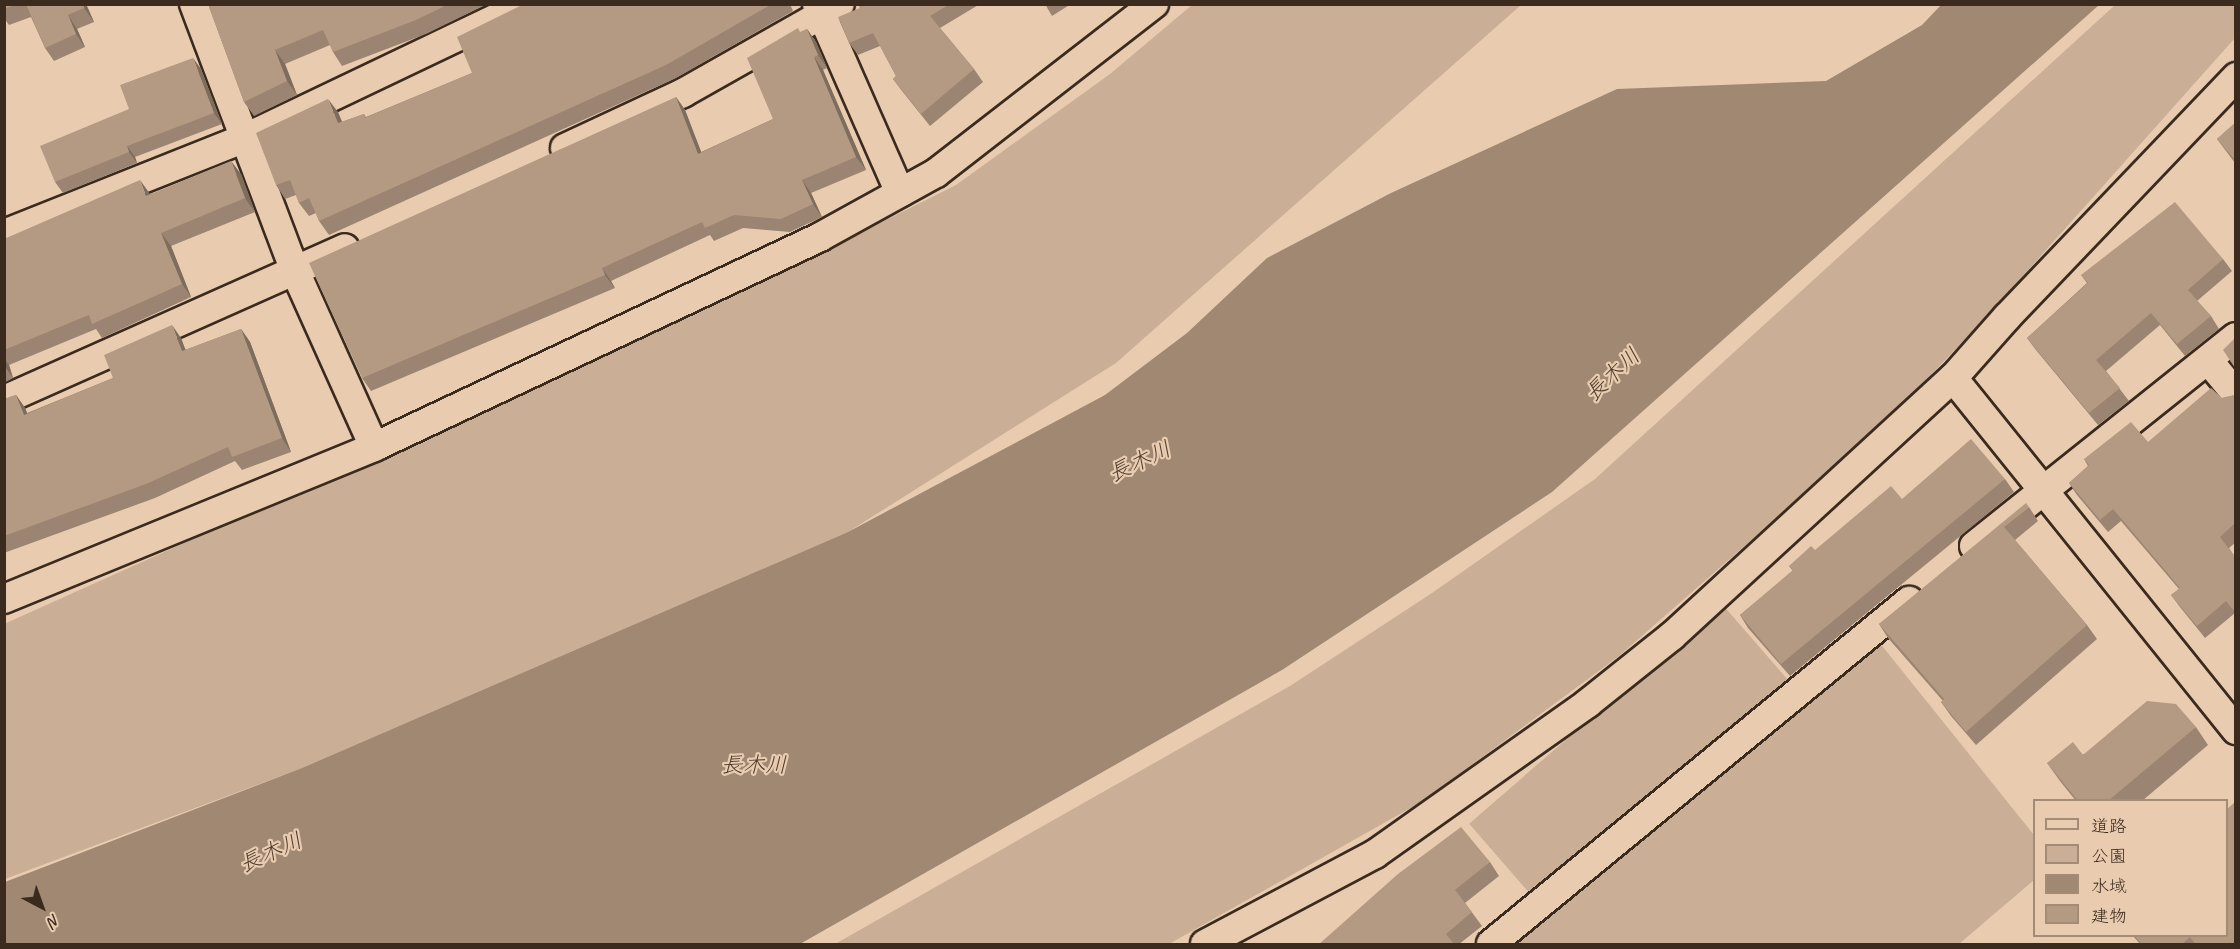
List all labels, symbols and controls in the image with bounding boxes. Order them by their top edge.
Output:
water label: 長木川 [1580,343,1646,407]
water label: 長木川 [1105,436,1175,488]
water label: 長木川 [721,753,787,779]
legend [2033,799,2228,937]
text: 道路 [2091,815,2127,837]
water label: 長木川 [235,828,307,878]
text: 公園 [2091,845,2127,867]
text: 水域 [2091,875,2127,897]
north arrow [12,877,72,937]
text: 建物 [2091,905,2127,927]
text: N [44,910,64,931]

